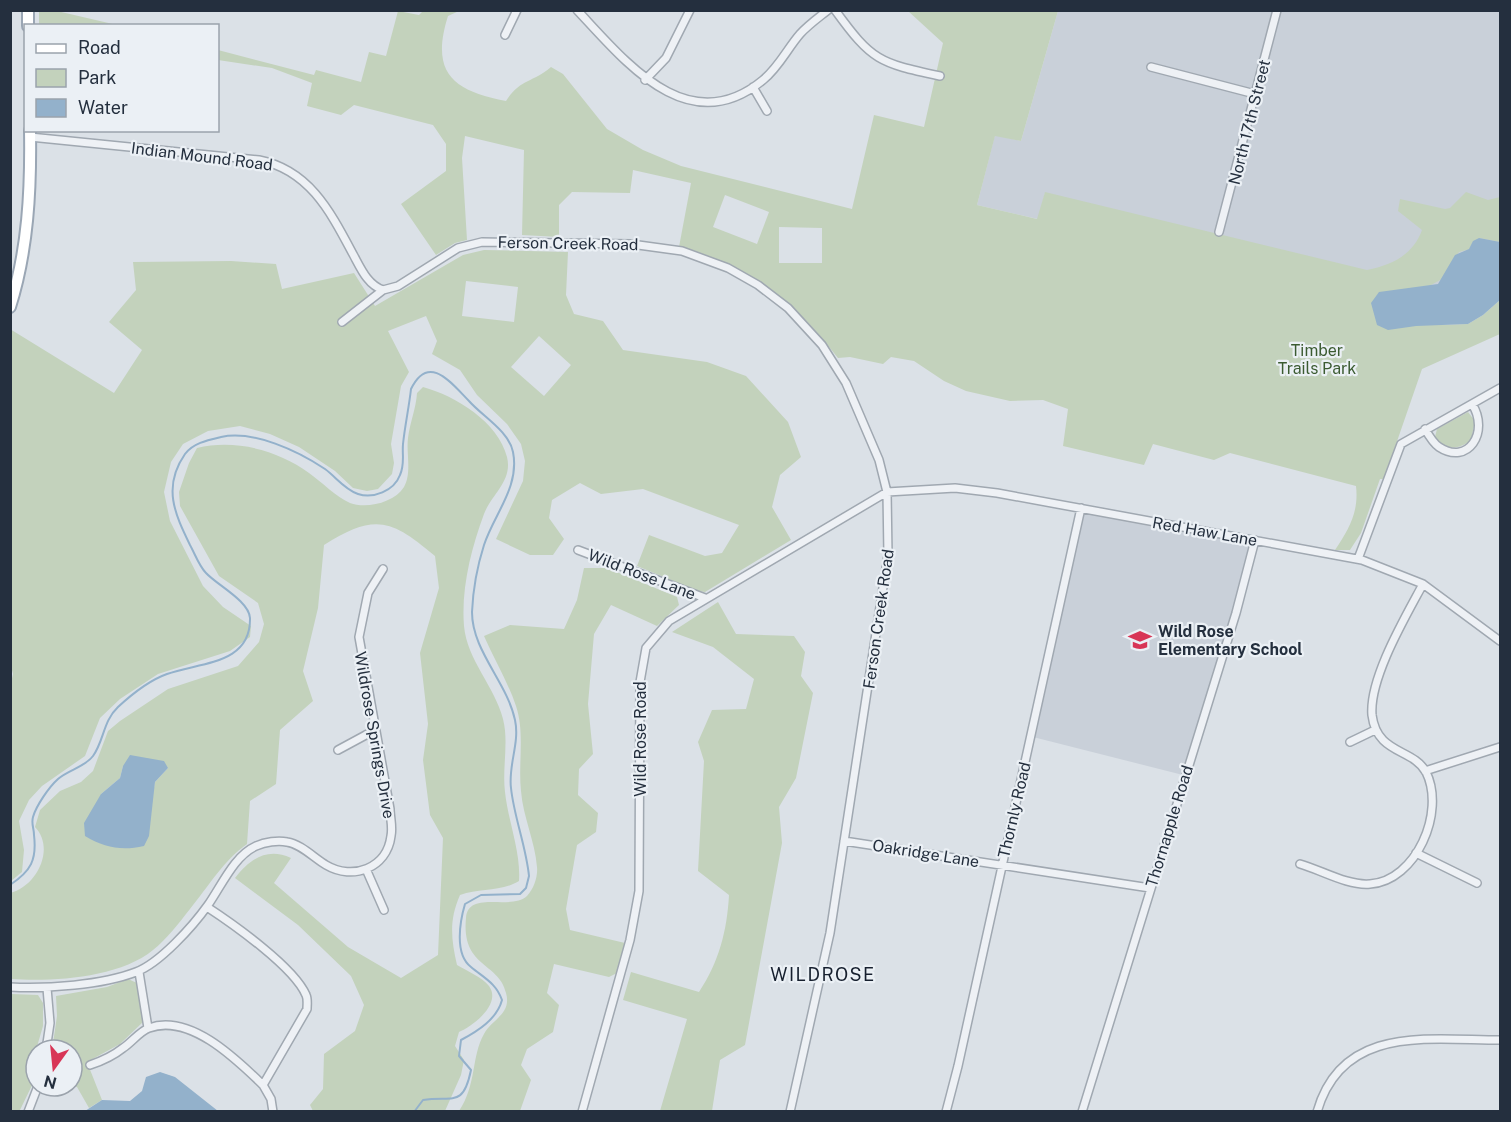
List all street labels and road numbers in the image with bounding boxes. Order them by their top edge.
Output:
street label: North 17th Street [1225,57,1274,187]
street label: Indian Mound Road [130,138,274,175]
street label: Ferson Creek Road [497,233,639,254]
street label: Red Haw Lane [1151,513,1259,550]
street label: Wild Rose Lane [585,545,698,604]
street label: Ferson Creek Road [859,548,898,690]
street label: Wildrose Springs Drive [350,650,399,820]
street label: Wild Rose Road [631,681,650,797]
street label: Thornly Road [994,760,1035,860]
street label: Thornapple Road [1142,763,1197,889]
street label: Oakridge Lane [871,836,981,871]

